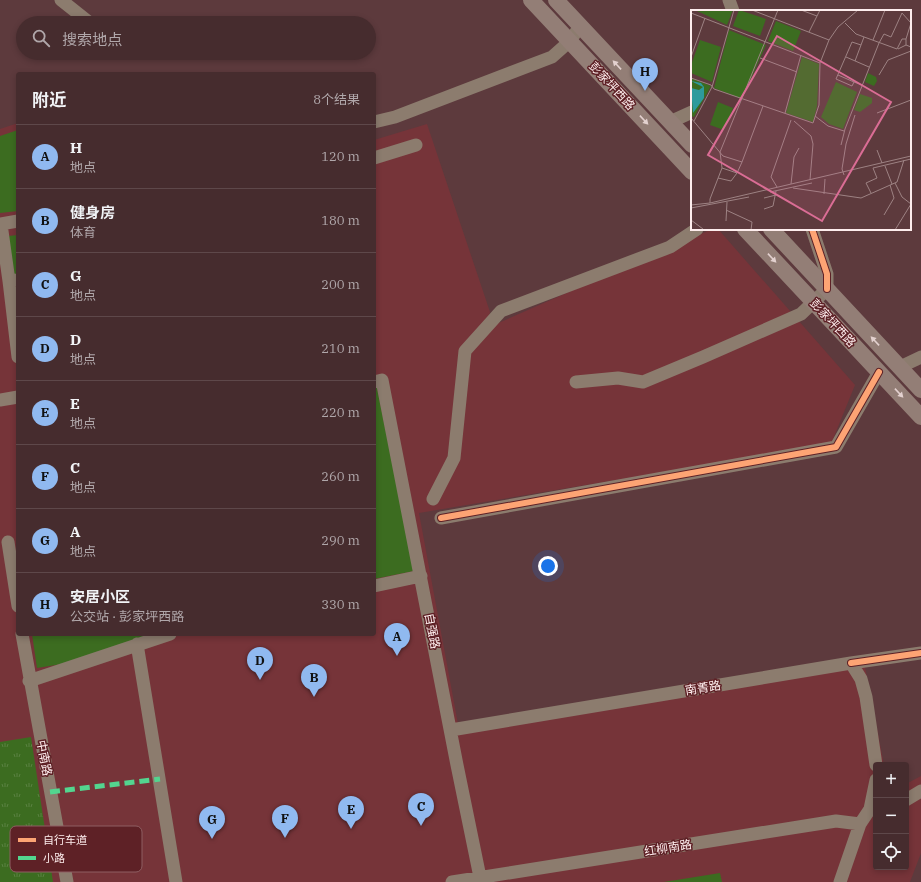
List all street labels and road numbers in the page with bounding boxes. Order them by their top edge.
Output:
street label: 彭家坪西路 [586,59,638,113]
street label: 彭家坪西路 [807,296,859,350]
street label: 自强路 [422,612,443,650]
street label: 南菁路 [684,677,722,698]
street label: 中南路 [34,739,55,777]
street label: 红柳南路 [643,836,693,859]

